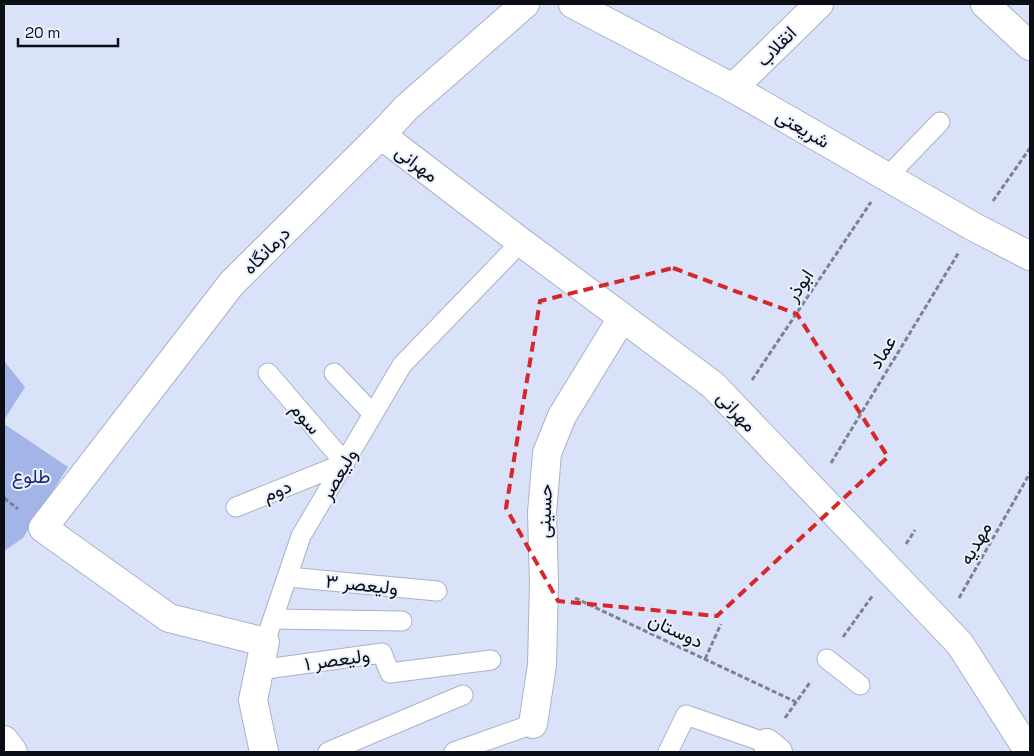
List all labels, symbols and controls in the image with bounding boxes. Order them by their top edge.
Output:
scale bar [18,15,118,47]
street label: انقلاب [751,21,802,72]
text: 20 m [25,23,60,42]
street label: شریعتی [771,103,834,154]
street label: مهرانی [390,139,443,188]
street label: درمانگاه [237,221,296,280]
street label: ابوذر [779,264,819,307]
street label: عماد [863,331,902,374]
street label: مهرانی [711,385,762,437]
street label: سوم [285,397,326,440]
street label: ولیعصر [313,444,363,505]
park label: طلوع [12,464,50,489]
street label: دوم [259,473,295,507]
street label: حسینی [531,483,558,539]
street label: مهدیه [953,517,998,569]
street label: ولیعصر ۳ [324,568,399,601]
street label: دوستان [644,607,707,654]
street label: ولیعصر ۱ [303,643,371,676]

